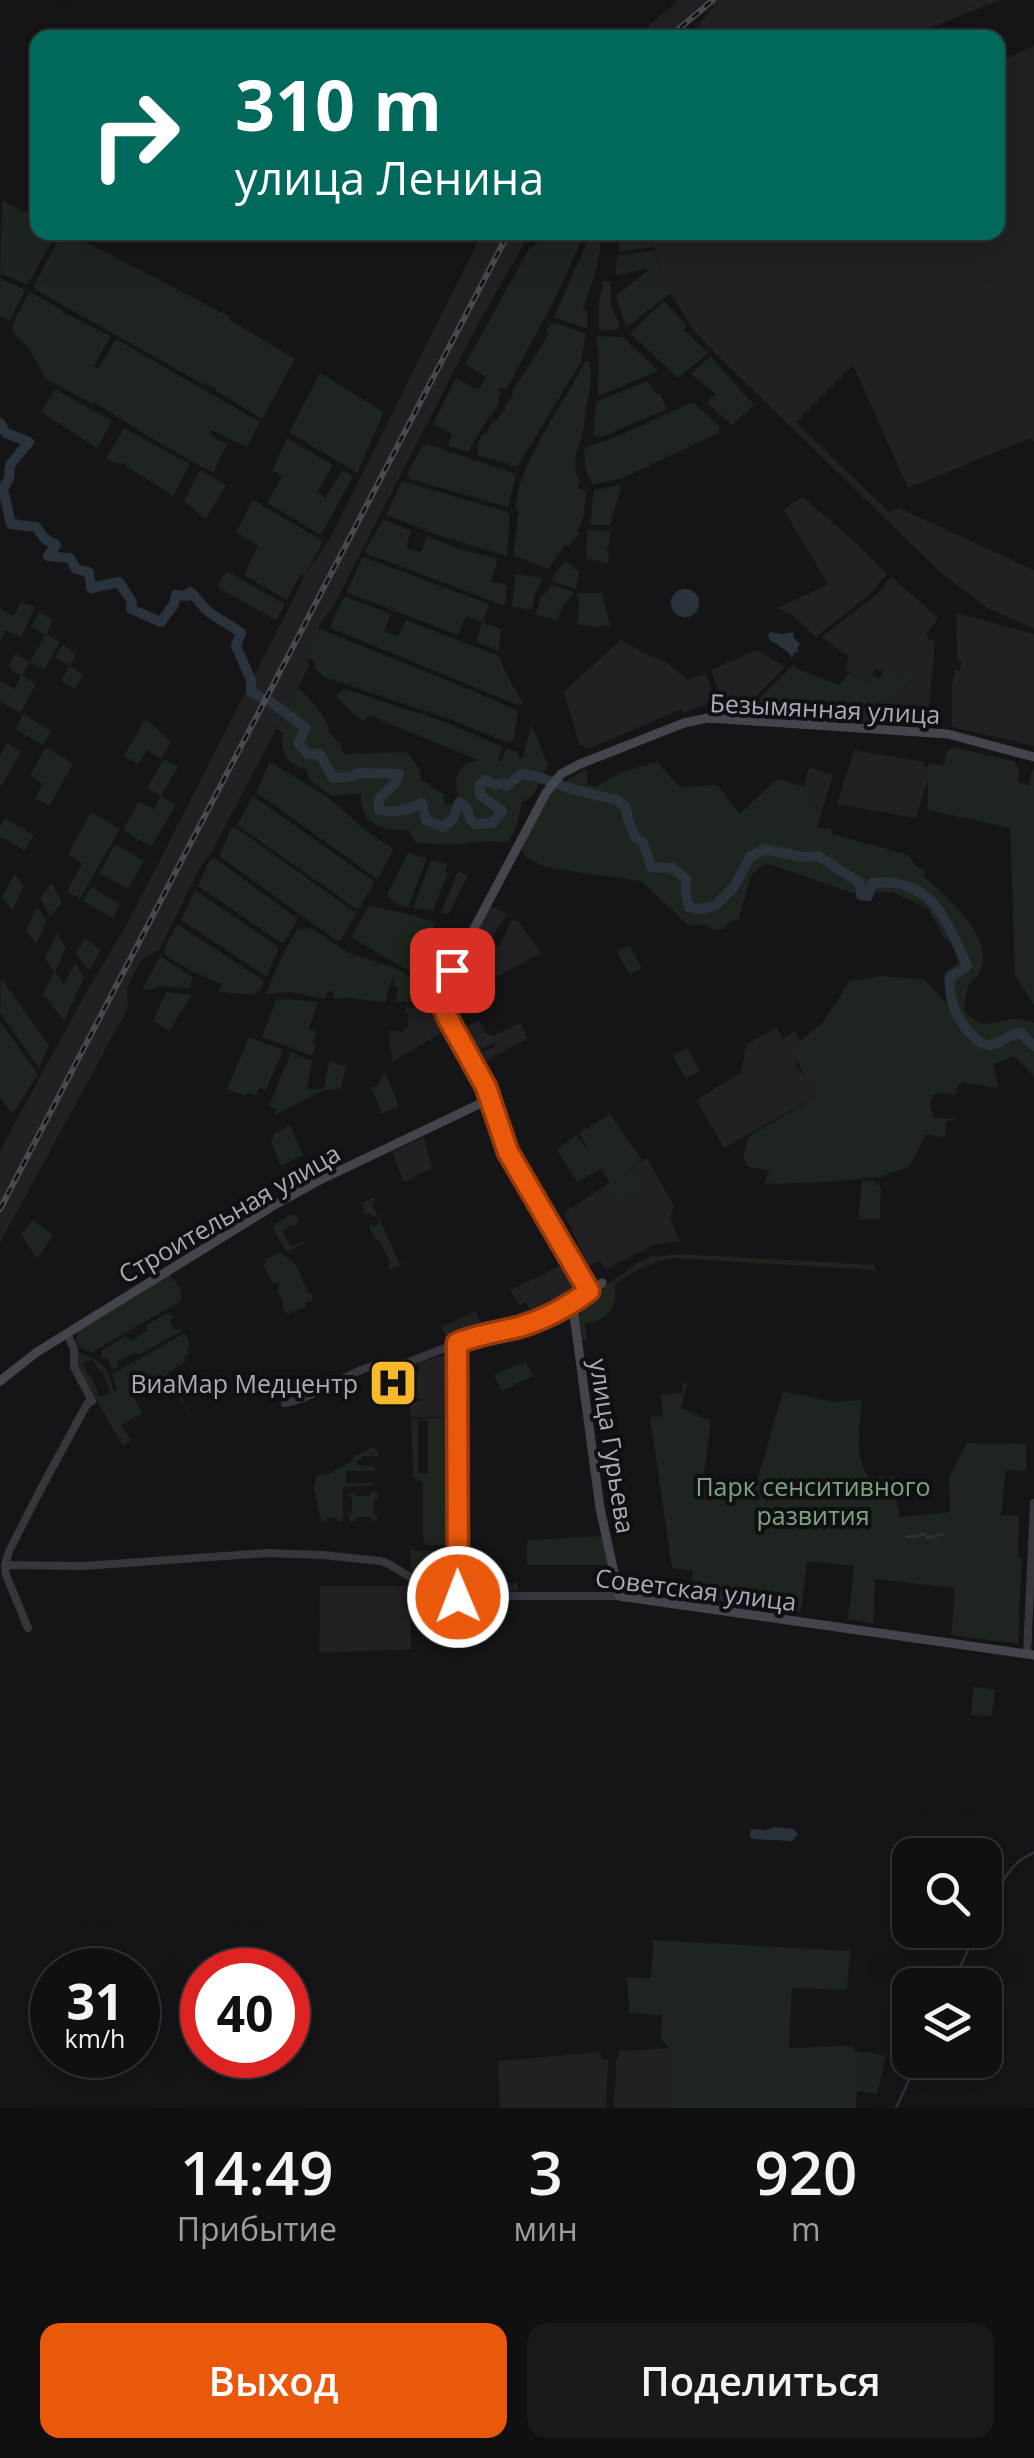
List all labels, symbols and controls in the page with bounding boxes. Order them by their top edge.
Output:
text: 310 m [235,56,442,152]
icon: right [70,70,200,200]
text: улица Ленина [235,147,544,208]
street label: Безымянная улица [709,685,941,731]
pin [410,928,495,1013]
icon: arrive [425,943,480,998]
street label: Строительная улица [112,1136,346,1290]
street label: улица Гурьева [582,1356,644,1536]
hospital icon: ВиаМар Медцентр [367,1357,419,1409]
place label: ВиаМар Медцентр [130,1366,358,1400]
park label: Парк сенситивного развития [695,1469,931,1532]
position arrow [406,1545,510,1649]
street label: Советская улица [594,1560,798,1618]
map controls [892,1838,1002,2078]
button: search [892,1838,1002,1948]
speed limit sign: 40 [180,1948,310,2078]
text: 31 [66,1967,124,2035]
button: layers [892,1968,1002,2078]
text: km/h [65,2021,125,2055]
text: 14:49 [180,2131,334,2213]
text: 3 [528,2131,563,2213]
text: 920 [754,2131,857,2213]
text: Прибытие [177,2207,337,2250]
text: мин [514,2207,578,2250]
text: m [791,2207,821,2250]
button: Выход [40,2323,507,2438]
button: Поделиться [527,2323,994,2438]

